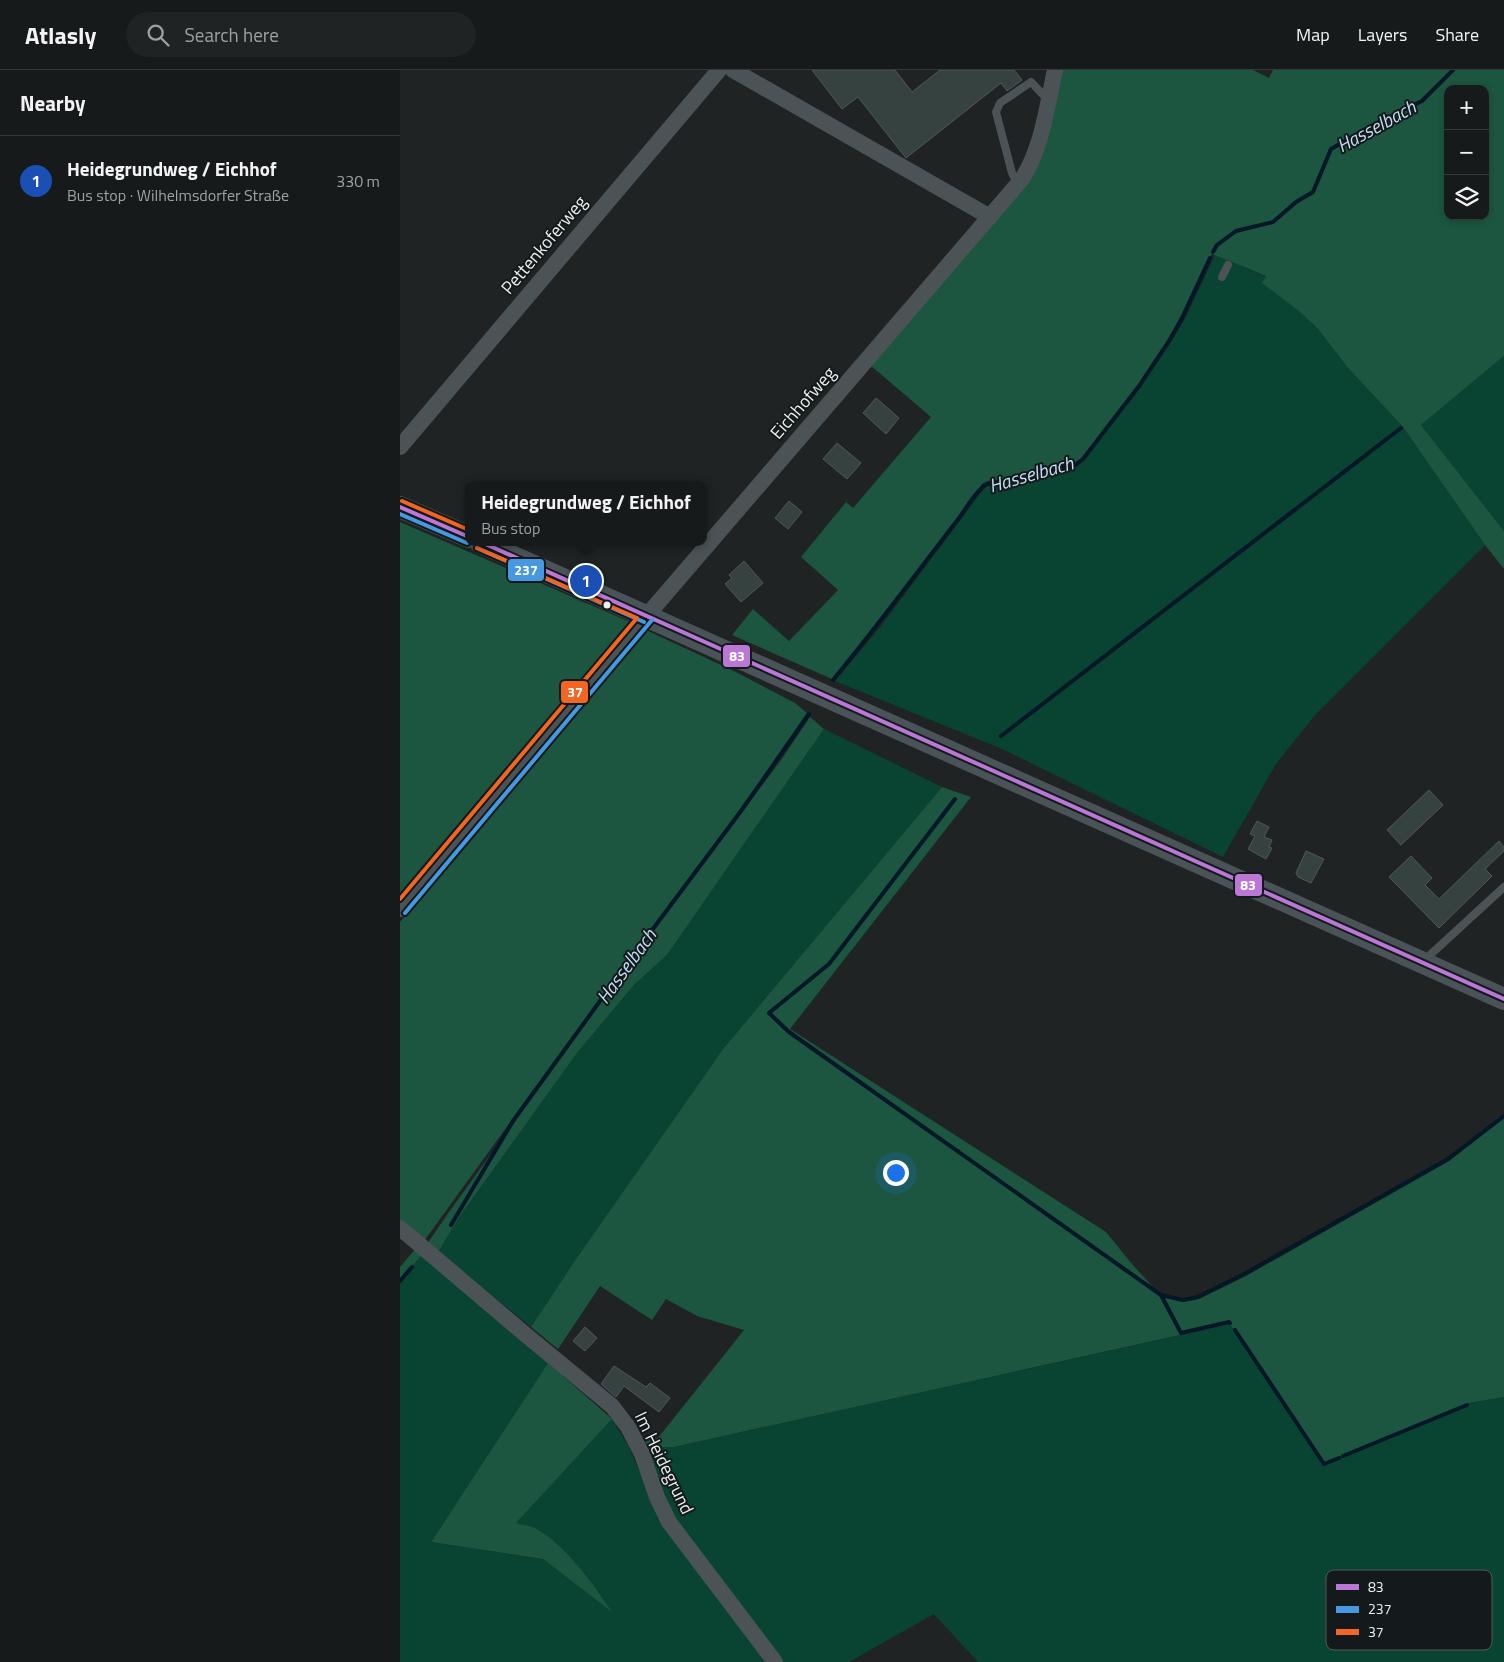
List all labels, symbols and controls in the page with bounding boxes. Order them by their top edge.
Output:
search box [126,12,476,57]
text: Atlasly [25,17,96,53]
text: Search here [184,20,279,49]
icon: search [144,21,172,49]
text: Map [1296,21,1330,48]
text: Layers [1358,21,1407,48]
text: Share [1435,21,1479,48]
map controls [1444,85,1489,220]
button: + [1444,85,1489,130]
text: Nearby [20,87,85,119]
water label: Hasselbach [1331,92,1421,159]
button: − [1444,130,1489,175]
text: Heidegrundweg / Eichhof [67,154,277,183]
text: 1 [32,169,40,193]
text: 330 m [336,169,380,193]
button: layers [1444,175,1489,220]
text: Bus stop · Wilhelmsdorfer Straße [67,183,289,207]
street label: Pettenkoferweg [494,189,593,300]
street label: Eichhofweg [763,360,842,445]
water label: Hasselbach [985,448,1077,499]
popup [465,481,707,546]
text: Heidegrundweg / Eichhof [481,487,691,516]
text: Bus stop [481,516,540,540]
line badge: 237 [507,558,545,582]
text: 237 [514,559,538,580]
pin: 1 [570,562,602,600]
unlabelled marker [602,600,612,610]
line badge: 83 [722,644,751,668]
text: 83 [729,645,745,666]
line badge: 37 [560,680,589,704]
text: 37 [567,681,583,702]
line badge: 83 [1234,873,1263,897]
text: 83 [1240,874,1256,895]
water label: Hasselbach [588,922,663,1009]
your location [883,1160,909,1186]
street label: Im Heidegrund [628,1407,701,1519]
legend [1326,1570,1492,1650]
text: 83 [1368,1576,1384,1597]
text: 237 [1368,1598,1392,1619]
text: 37 [1368,1621,1384,1642]

